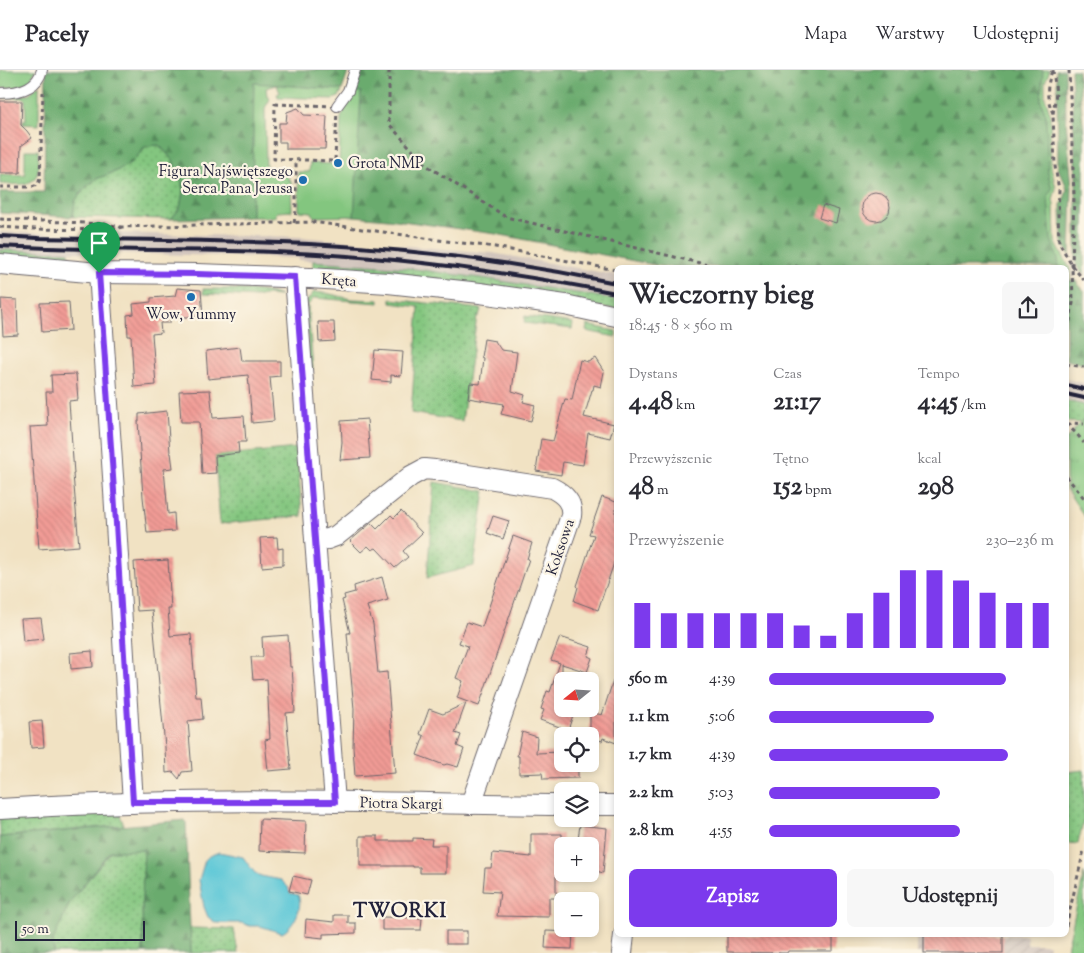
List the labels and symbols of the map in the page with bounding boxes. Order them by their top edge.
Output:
place label: Grota NMP [348,154,424,175]
marker: Grota NMP [332,157,344,169]
place label: Figura Najświętszego Serca Pana Jezusa [159,162,293,200]
marker: Figura Najświętszego Serca Pana Jezusa [297,174,309,186]
pin [78,222,120,273]
street label: Kręta [321,270,357,293]
marker: Wow, Yummy [185,291,197,303]
place label: Wow, Yummy [146,305,237,326]
street label: Koksowa [542,516,581,578]
north arrow [554,672,599,718]
street label: Piotra Skargi [360,793,442,816]
district label: TWORKI [353,898,447,927]
scale bar [15,918,145,941]

